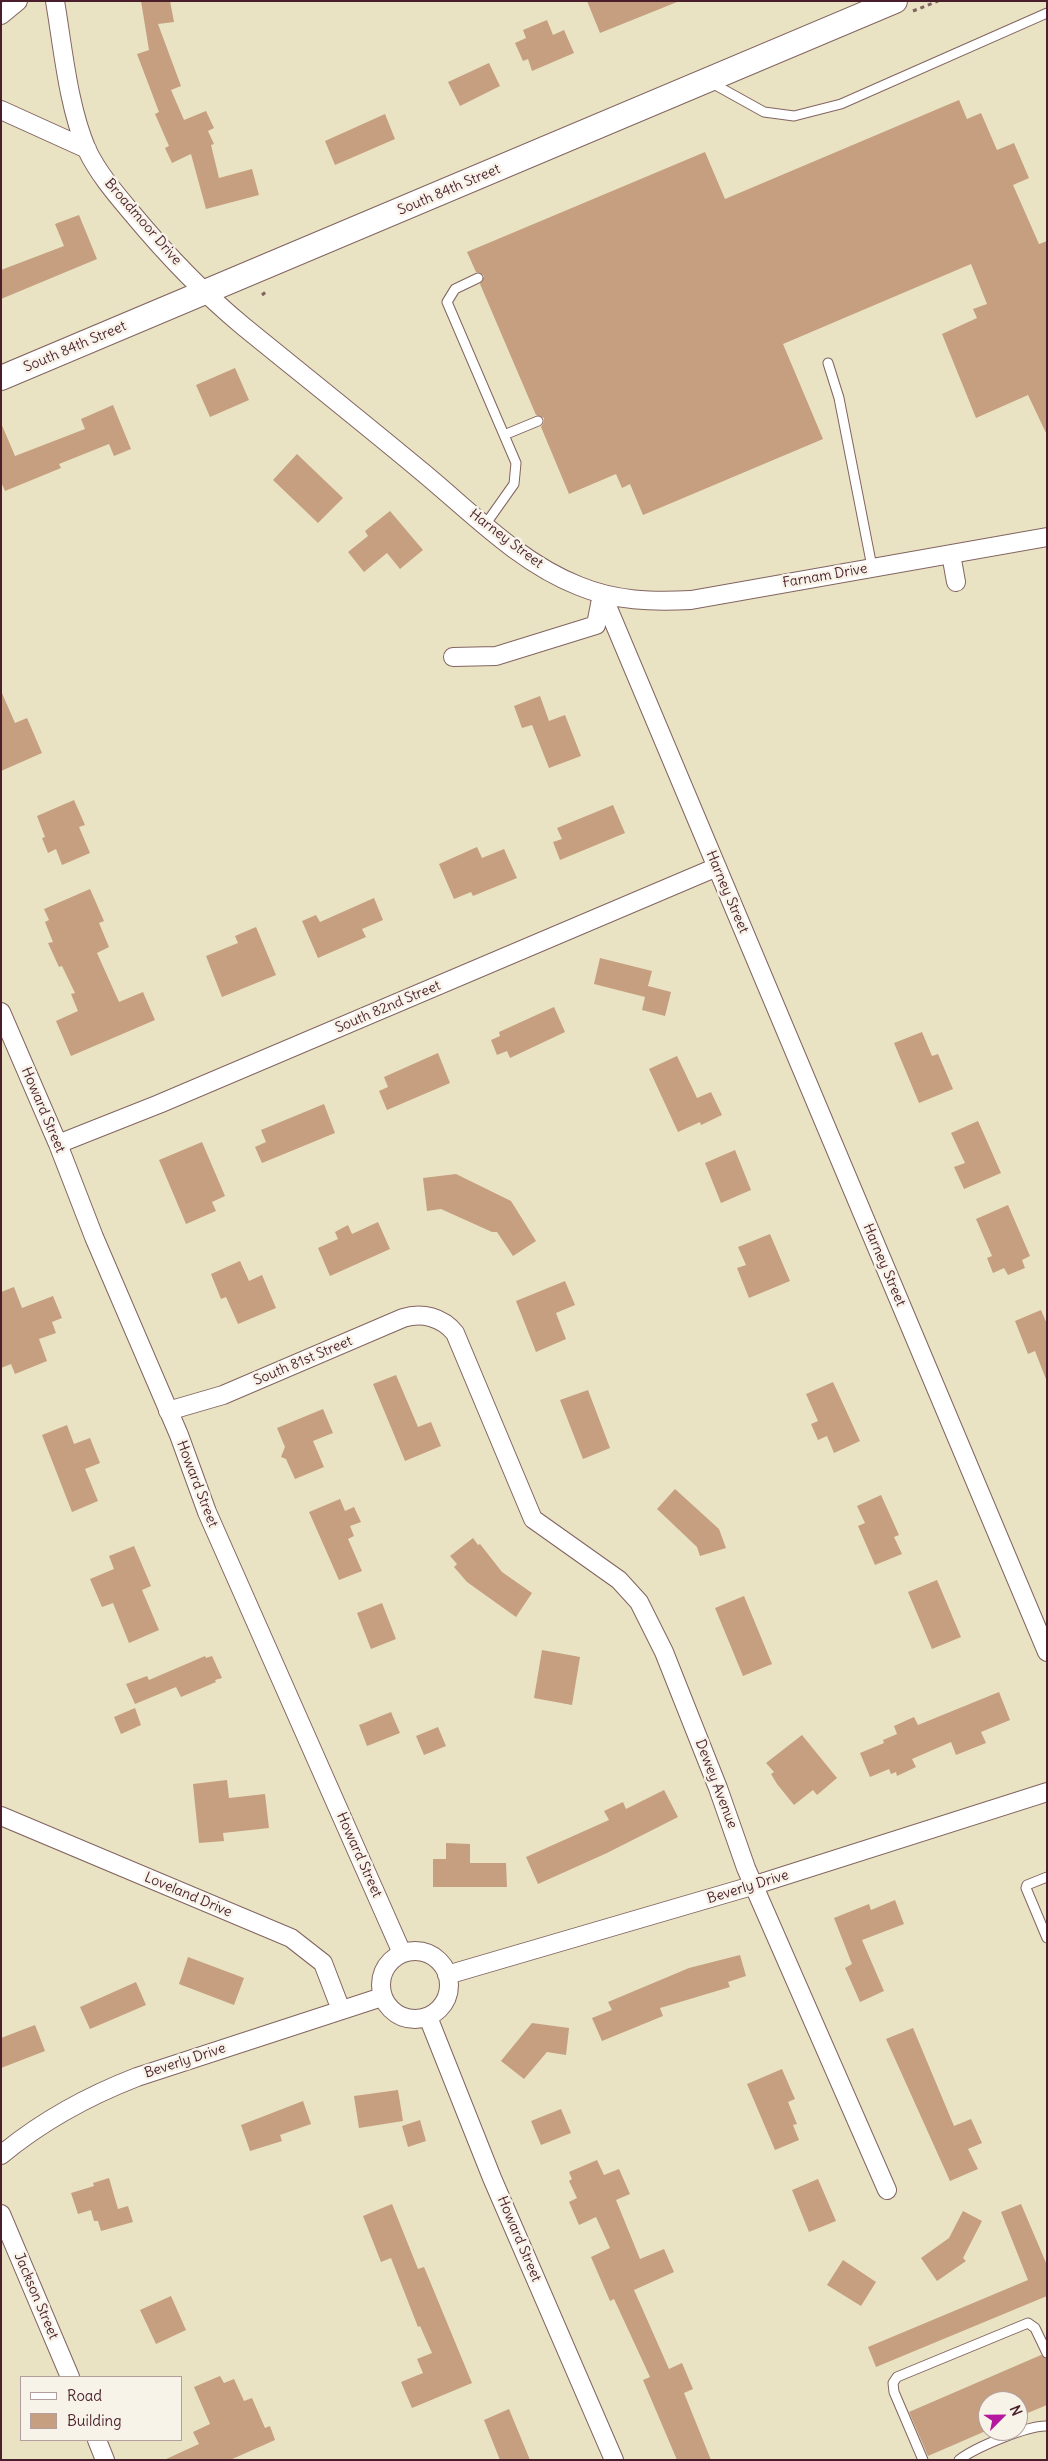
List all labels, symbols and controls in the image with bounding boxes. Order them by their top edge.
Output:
street label: South 84th Street [395,161,503,219]
street label: Broadmoor Drive [101,175,185,269]
street label: South 84th Street [21,318,129,376]
street label: Harney Street [466,506,546,572]
street label: Farnam Drive [781,560,869,592]
street label: Harney Street [702,848,752,936]
street label: South 82nd Street [333,977,443,1037]
street label: Howard Street [17,1065,69,1155]
street label: Harney Street [859,1221,909,1309]
street label: South 81st Street [251,1333,355,1389]
street label: Howard Street [173,1438,221,1530]
street label: Dewey Avenue [691,1737,741,1831]
street label: Howard Street [333,1810,385,1900]
street label: Beverly Drive [705,1867,791,1907]
street label: Loveland Drive [142,1869,234,1921]
street label: Beverly Drive [142,2040,228,2082]
street label: Howard Street [493,2194,545,2284]
street label: Jackson Street [10,2250,62,2342]
legend [20,2376,182,2441]
text: Road [67,2386,102,2405]
north arrow [978,2391,1028,2441]
text: N [1006,2403,1026,2419]
text: Building [67,2411,122,2430]

